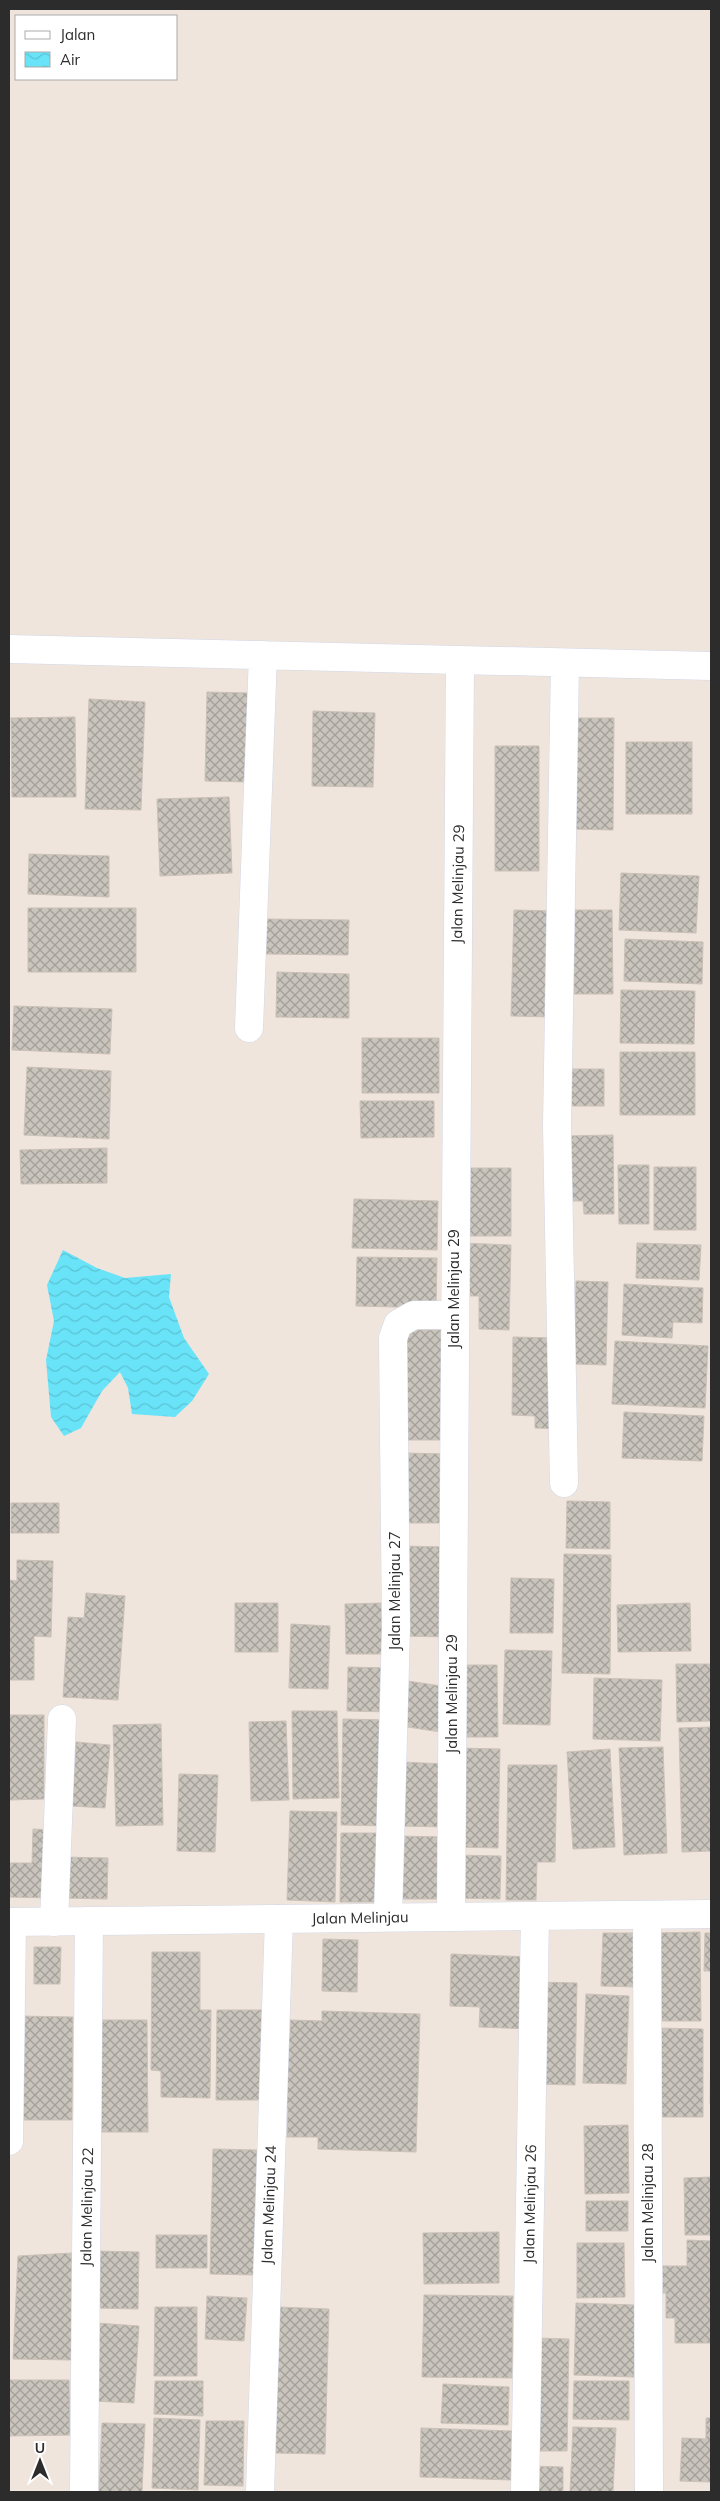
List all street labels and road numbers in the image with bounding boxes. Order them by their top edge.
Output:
street label: Jalan Melinjau 29 [447,824,468,944]
street label: Jalan Melinjau 29 [444,1229,463,1349]
street label: Jalan Melinjau 27 [385,1531,404,1651]
street label: Jalan Melinjau 29 [442,1634,461,1754]
street label: Jalan Melinjau [311,1907,409,1928]
street label: Jalan Melinjau 28 [638,2143,657,2263]
street label: Jalan Melinjau 26 [519,2144,540,2264]
street label: Jalan Melinjau 24 [257,2145,280,2265]
street label: Jalan Melinjau 22 [76,2147,97,2267]

